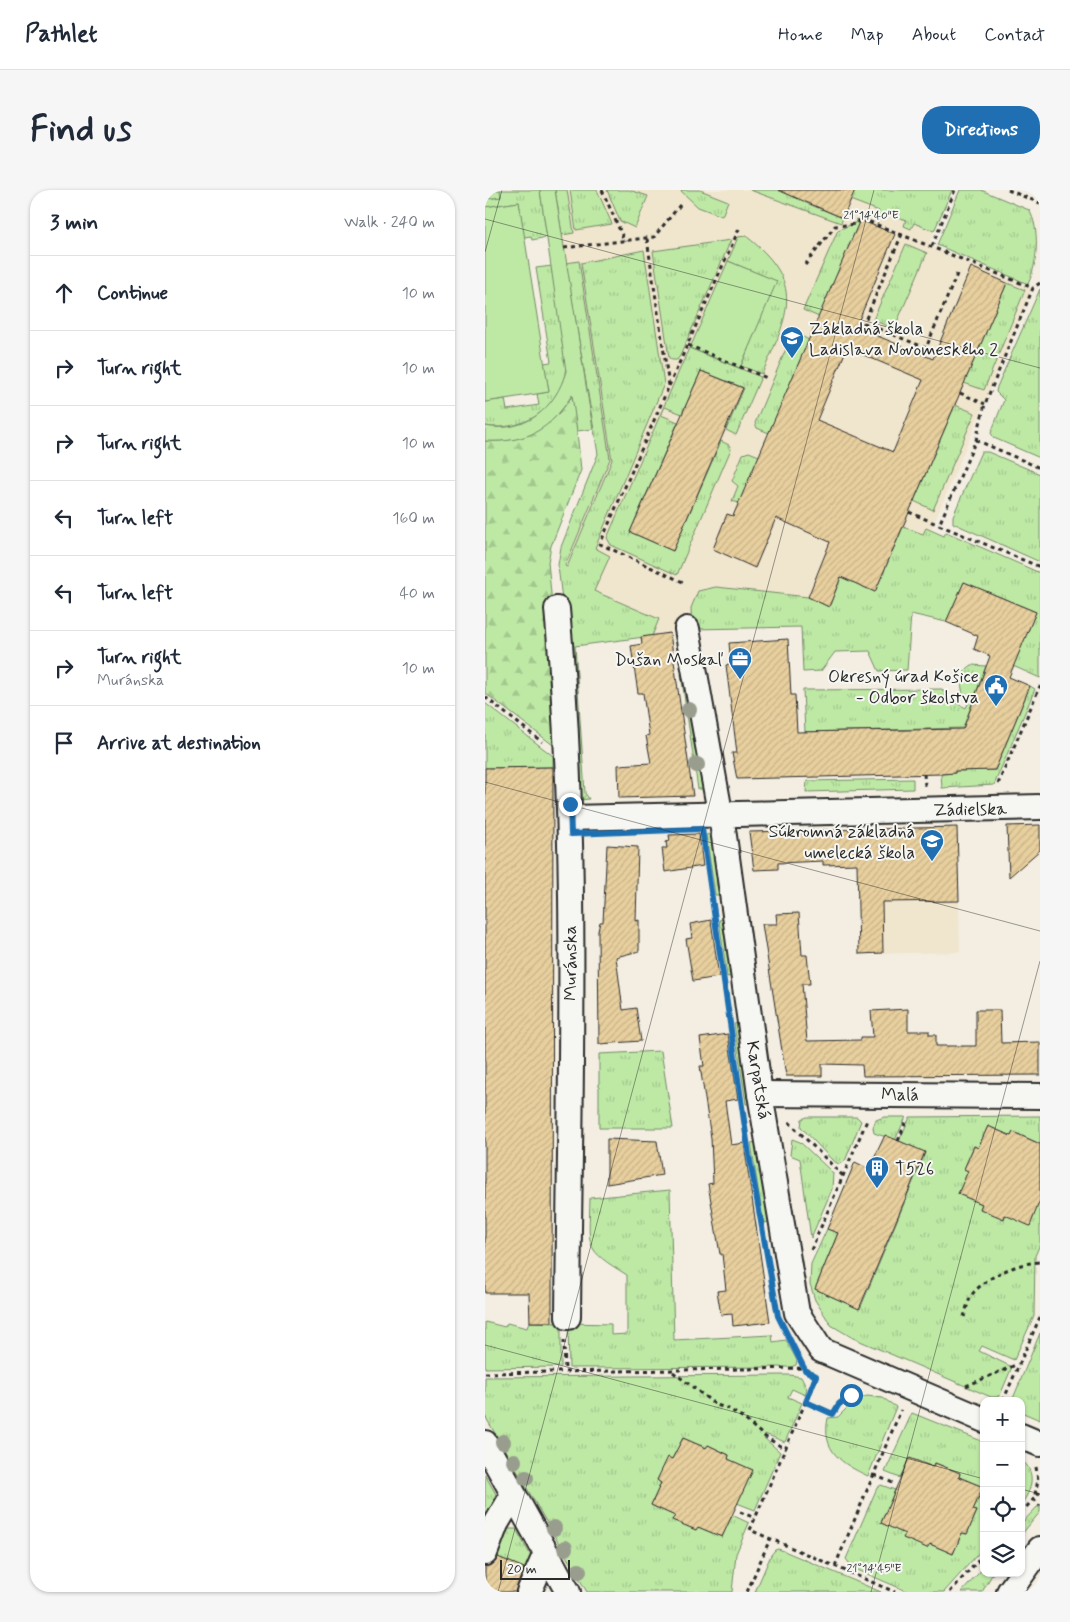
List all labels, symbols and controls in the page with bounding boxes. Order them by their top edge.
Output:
text: Pathlet [25,19,97,50]
text: Home [778,23,823,47]
text: Map [851,23,884,47]
text: About [912,23,956,47]
text: Contact [984,23,1045,47]
button: Directions [922,106,1040,154]
text: Find us [30,107,132,153]
text: 21°14'40"E [843,208,899,224]
text: 3 min [50,209,98,237]
text: Walk · 240 m [344,212,435,233]
icon: ahead [50,279,78,307]
text: Continue [97,281,168,306]
text: 10 m [402,283,435,304]
place label: Základná škola Ladislava Novomeského 2 [809,317,998,362]
school or university icon: Základná škola Ladislava Novomeského 2 [779,325,805,359]
icon: right [50,354,78,382]
text: Turn right [97,356,181,381]
text: 10 m [402,358,435,379]
icon: right [50,429,78,457]
text: Turn right [97,431,181,456]
text: 10 m [402,433,435,454]
icon: left [50,504,78,532]
text: Turn left [97,506,173,531]
text: 160 m [392,508,435,529]
icon: left [50,579,78,607]
text: Turn left [97,581,173,606]
text: 40 m [399,583,435,604]
text: Turn right [97,645,181,670]
office icon: Dušan Moskaľ [727,646,753,680]
place label: Dušan Moskaľ [614,648,724,672]
icon: right [50,654,78,682]
text: 10 m [402,658,435,679]
place label: Okresný úrad Košice - Odbor školstva [828,665,979,710]
text: Muránska [97,670,164,691]
public building icon: Okresný úrad Košice - Odbor školstva [983,673,1009,707]
icon: arrive [50,729,78,757]
text: Arrive at destination [97,731,261,756]
route end [559,793,582,816]
street label: Zádielska [933,797,1007,823]
place label: Súkromná základná umelecká škola [768,820,915,865]
school or university icon: Súkromná základná umelecká škola [919,828,945,862]
street label: Muránska [559,925,583,1001]
street label: Karpatská [740,1039,776,1121]
street label: Malá [881,1083,919,1107]
building icon: T526 [864,1155,890,1189]
place label: T526 [895,1157,934,1181]
route start [840,1384,863,1407]
map controls [980,1397,1025,1577]
button: + [980,1397,1025,1442]
button: − [980,1442,1025,1487]
button: locate [980,1487,1025,1532]
button: layers [980,1532,1025,1577]
scale bar [500,1557,570,1580]
text: 20 m [507,1560,537,1578]
text: 21°14'45"E [846,1561,902,1577]

